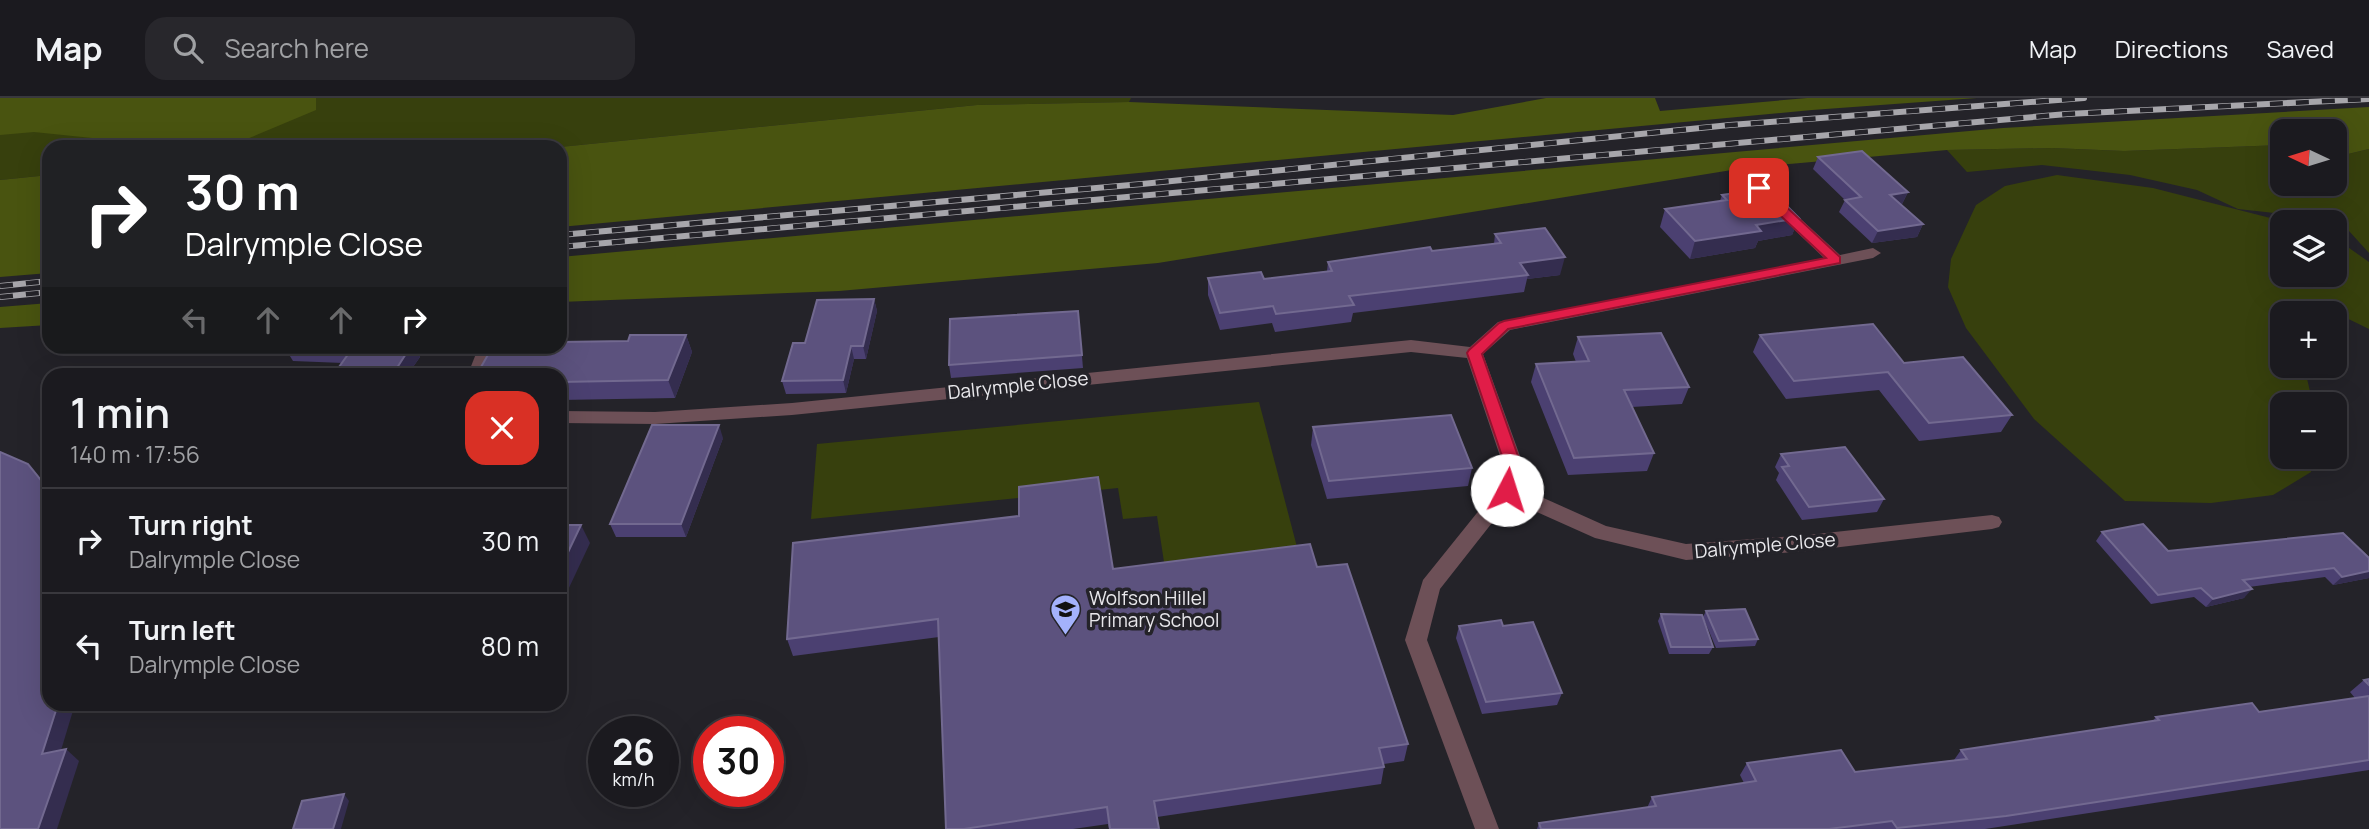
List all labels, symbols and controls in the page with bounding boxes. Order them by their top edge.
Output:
search box [145,17,635,80]
text: Map [35,26,103,71]
icon: search [169,29,207,67]
text: Search here [225,30,369,66]
text: Map [2029,32,2077,65]
text: Directions [2115,32,2228,65]
text: Saved [2266,32,2334,65]
north arrow [2270,119,2347,196]
map controls [2270,119,2347,469]
text: 30 m [185,158,300,225]
pin [1729,158,1789,218]
icon: right [70,168,161,259]
icon: arrive [1740,169,1778,207]
button: layers [2270,210,2347,287]
text: Dalrymple Close [185,222,423,266]
icon: left [176,301,214,339]
icon: ahead [249,301,287,339]
icon: ahead [322,301,360,339]
icon: right [395,301,433,339]
button: + [2270,301,2347,378]
street label: Dalrymple Close [946,365,1090,405]
text: 1 min [70,383,170,441]
button: close [465,391,539,465]
button: − [2270,392,2347,469]
text: 140 m · 17:56 [70,438,200,470]
position arrow [1470,453,1544,527]
text: Turn right [129,507,253,543]
icon: right [70,522,108,560]
text: 30 m [482,523,539,559]
street label: Dalrymple Close [1693,526,1837,564]
text: Dalrymple Close [129,543,300,575]
place label: Wolfson Hillel Primary School [1089,585,1219,633]
school or university icon: Wolfson Hillel Primary School [1049,592,1083,636]
text: Turn left [129,612,236,648]
icon: left [70,627,108,665]
text: 80 m [481,628,539,664]
text: Dalrymple Close [129,648,300,680]
speed limit sign: 30 [693,716,784,807]
text: 26 [612,728,655,776]
text: km/h [613,767,654,791]

